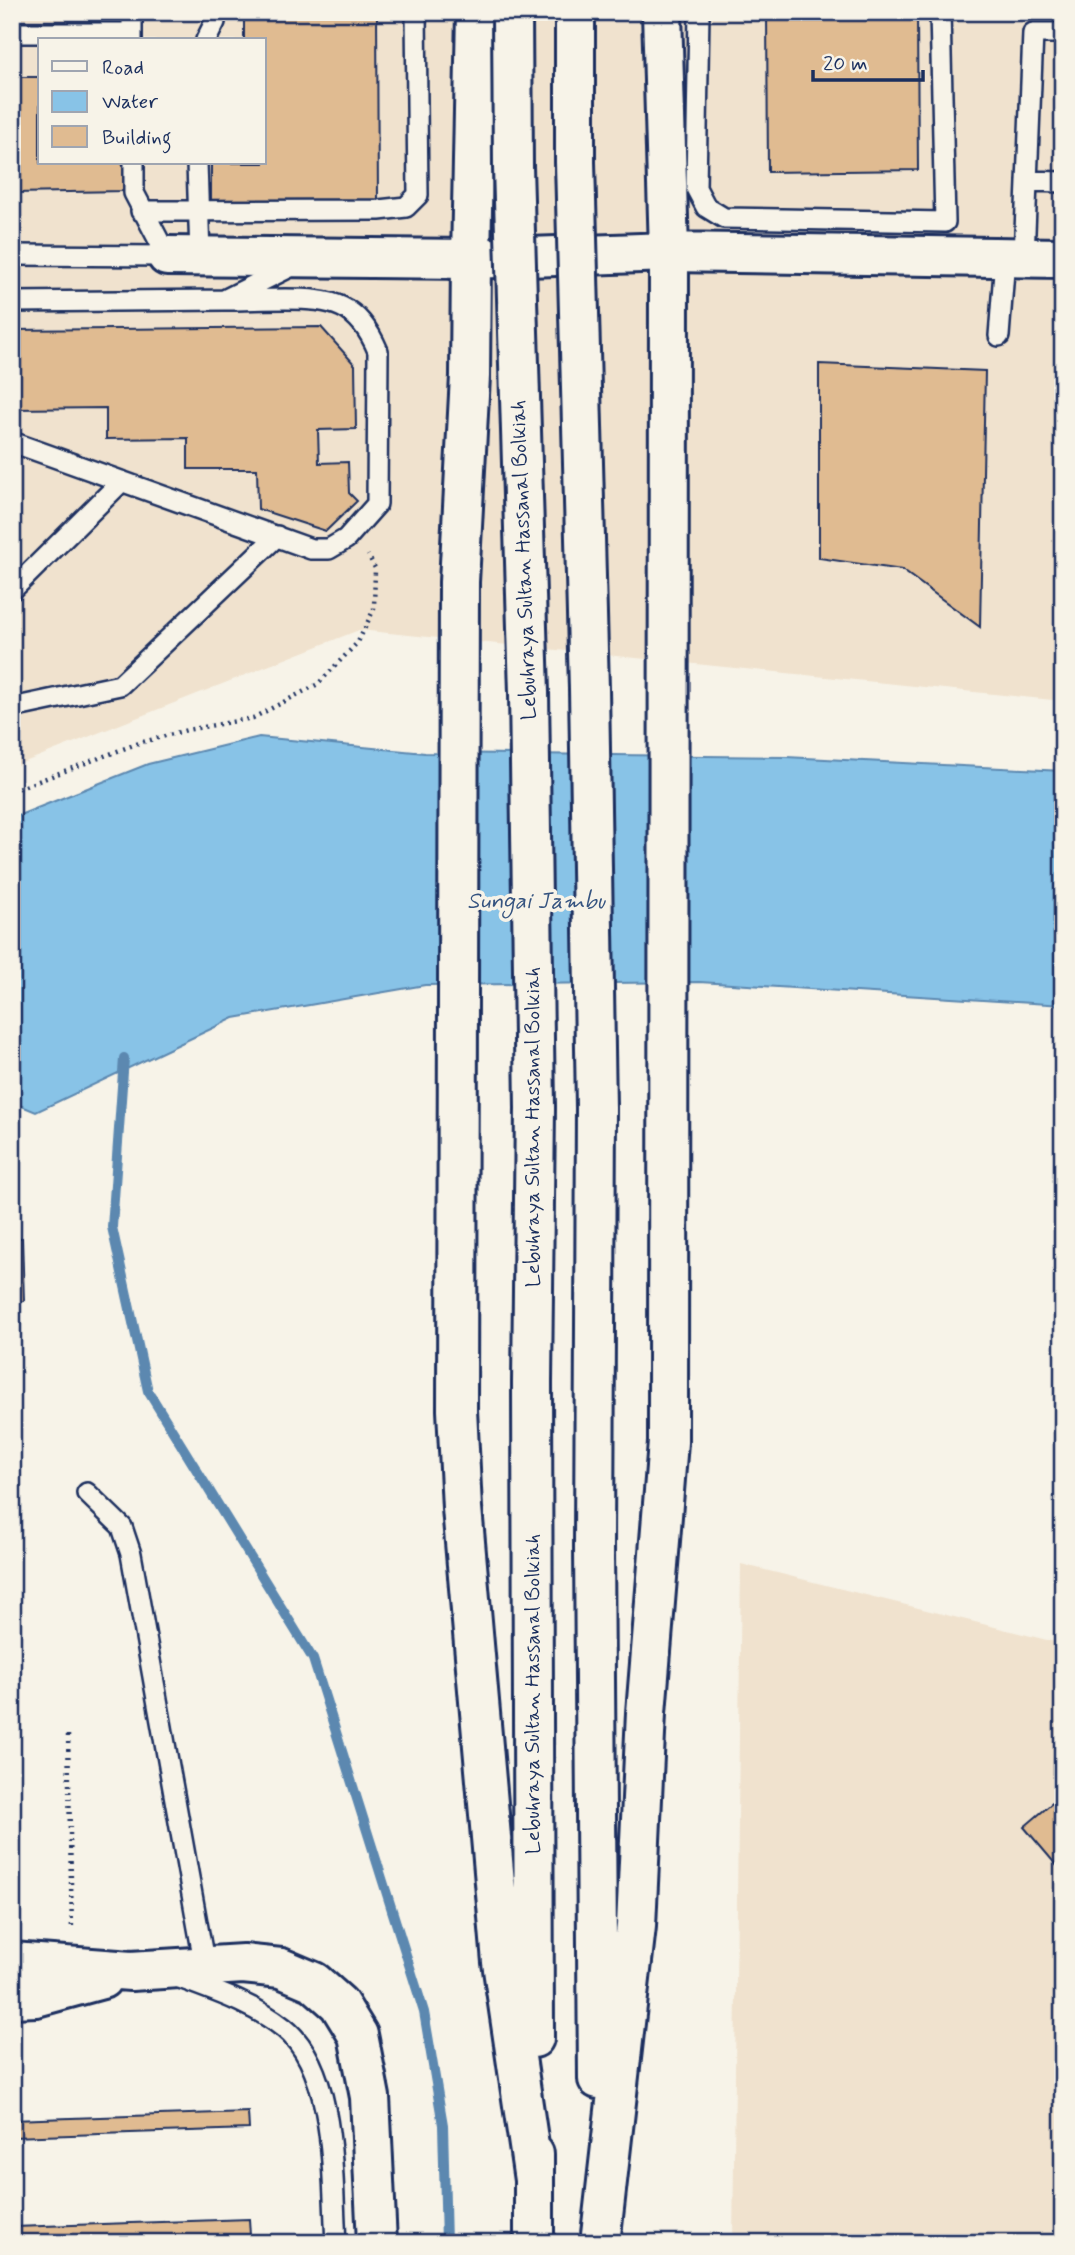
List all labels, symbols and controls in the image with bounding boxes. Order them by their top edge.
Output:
legend [38,38,266,164]
scale bar [813,38,923,82]
text: 20 m [823,50,868,78]
text: Road [102,54,144,82]
text: Water [102,88,158,116]
text: Building [102,124,172,154]
street label: Lebuhraya Sultan Hassanal Bolkiah [504,399,544,721]
water label: Sungai Jambu [467,887,606,919]
street label: Lebuhraya Sultan Hassanal Bolkiah [519,967,547,1287]
street label: Lebuhraya Sultan Hassanal Bolkiah [519,1534,547,1854]

